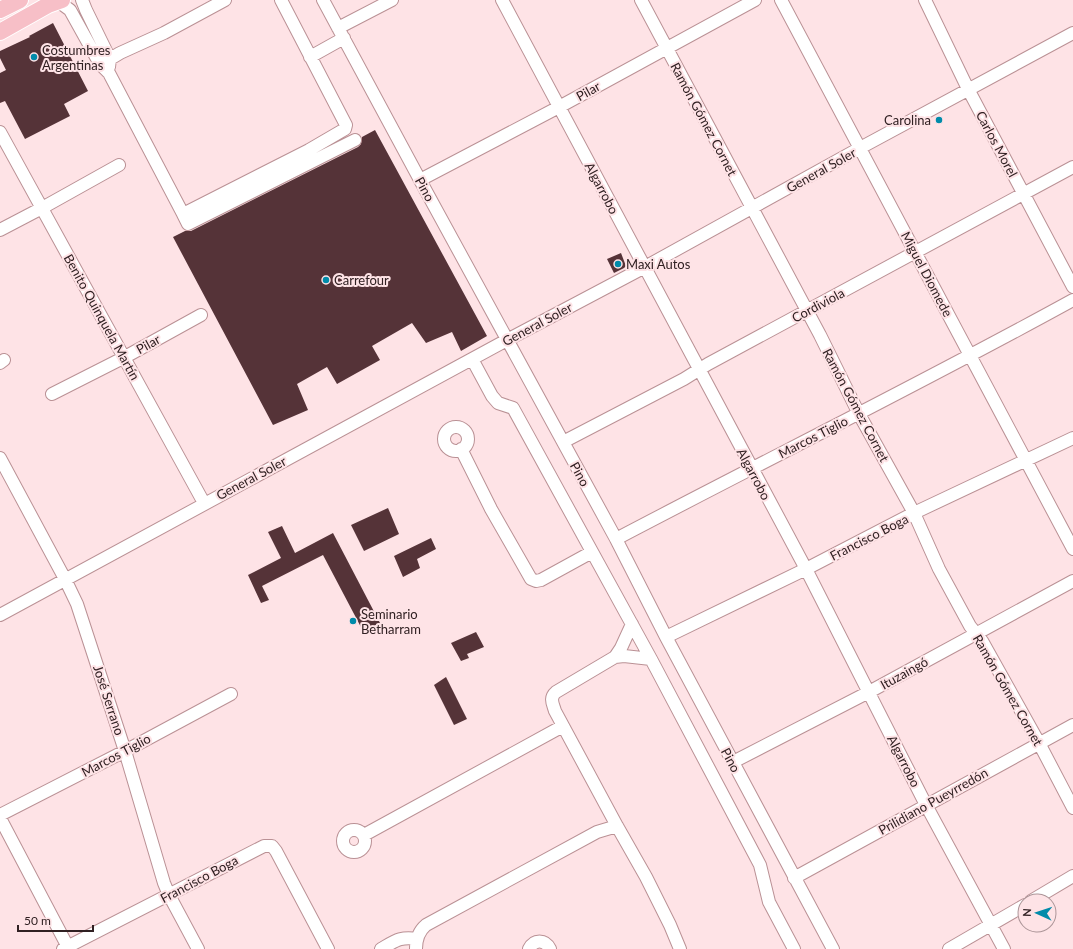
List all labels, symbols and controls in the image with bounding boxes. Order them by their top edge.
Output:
place label: Costumbres Argentinas [42,42,111,73]
marker: Costumbres Argentinas [29,52,39,62]
street label: Ramón Gómez Cornet [667,60,741,179]
street label: Pilar [573,78,603,104]
street label: Carlos Morel [973,108,1021,180]
place label: Carolina [884,112,931,128]
marker: Carolina [934,115,944,125]
street label: General Soler [783,144,859,196]
street label: Algarrobo [582,159,622,217]
street label: Pino [412,174,438,204]
street label: Miguel Diomede [898,229,956,320]
street label: Benito Quinquela Martín [61,251,143,383]
place label: Maxi Autos [626,256,691,272]
marker: Maxi Autos [613,259,623,269]
place label: Carrefour [334,272,389,288]
marker: Carrefour [321,275,331,285]
street label: Cordiviola [789,284,847,326]
street label: General Soler [499,299,575,349]
street label: Pilar [133,331,163,357]
street label: Ramón Gómez Cornet [819,346,893,465]
street label: Marcos Tiglio [776,413,850,461]
street label: Algarrobo [734,445,774,503]
street label: General Soler [213,453,289,503]
street label: Pino [567,459,593,489]
street label: Francisco Boga [827,510,911,564]
place label: Seminario Betharram [361,606,421,637]
marker: Seminario Betharram [348,616,358,626]
street label: Ramón Gómez Cornet [970,631,1047,749]
street label: Ituzaingó [877,653,931,693]
street label: José Serrano [90,663,128,737]
street label: Marcos Tiglio [79,730,153,780]
street label: Algarrobo [884,732,924,790]
street label: Pino [718,745,744,775]
street label: Prilidiano Pueyrredón [875,764,991,838]
street label: Francisco Boga [157,852,241,906]
north arrow [1017,893,1057,933]
scale bar [18,907,93,933]
text: N [1020,908,1033,917]
text: 50 m [24,913,51,928]

